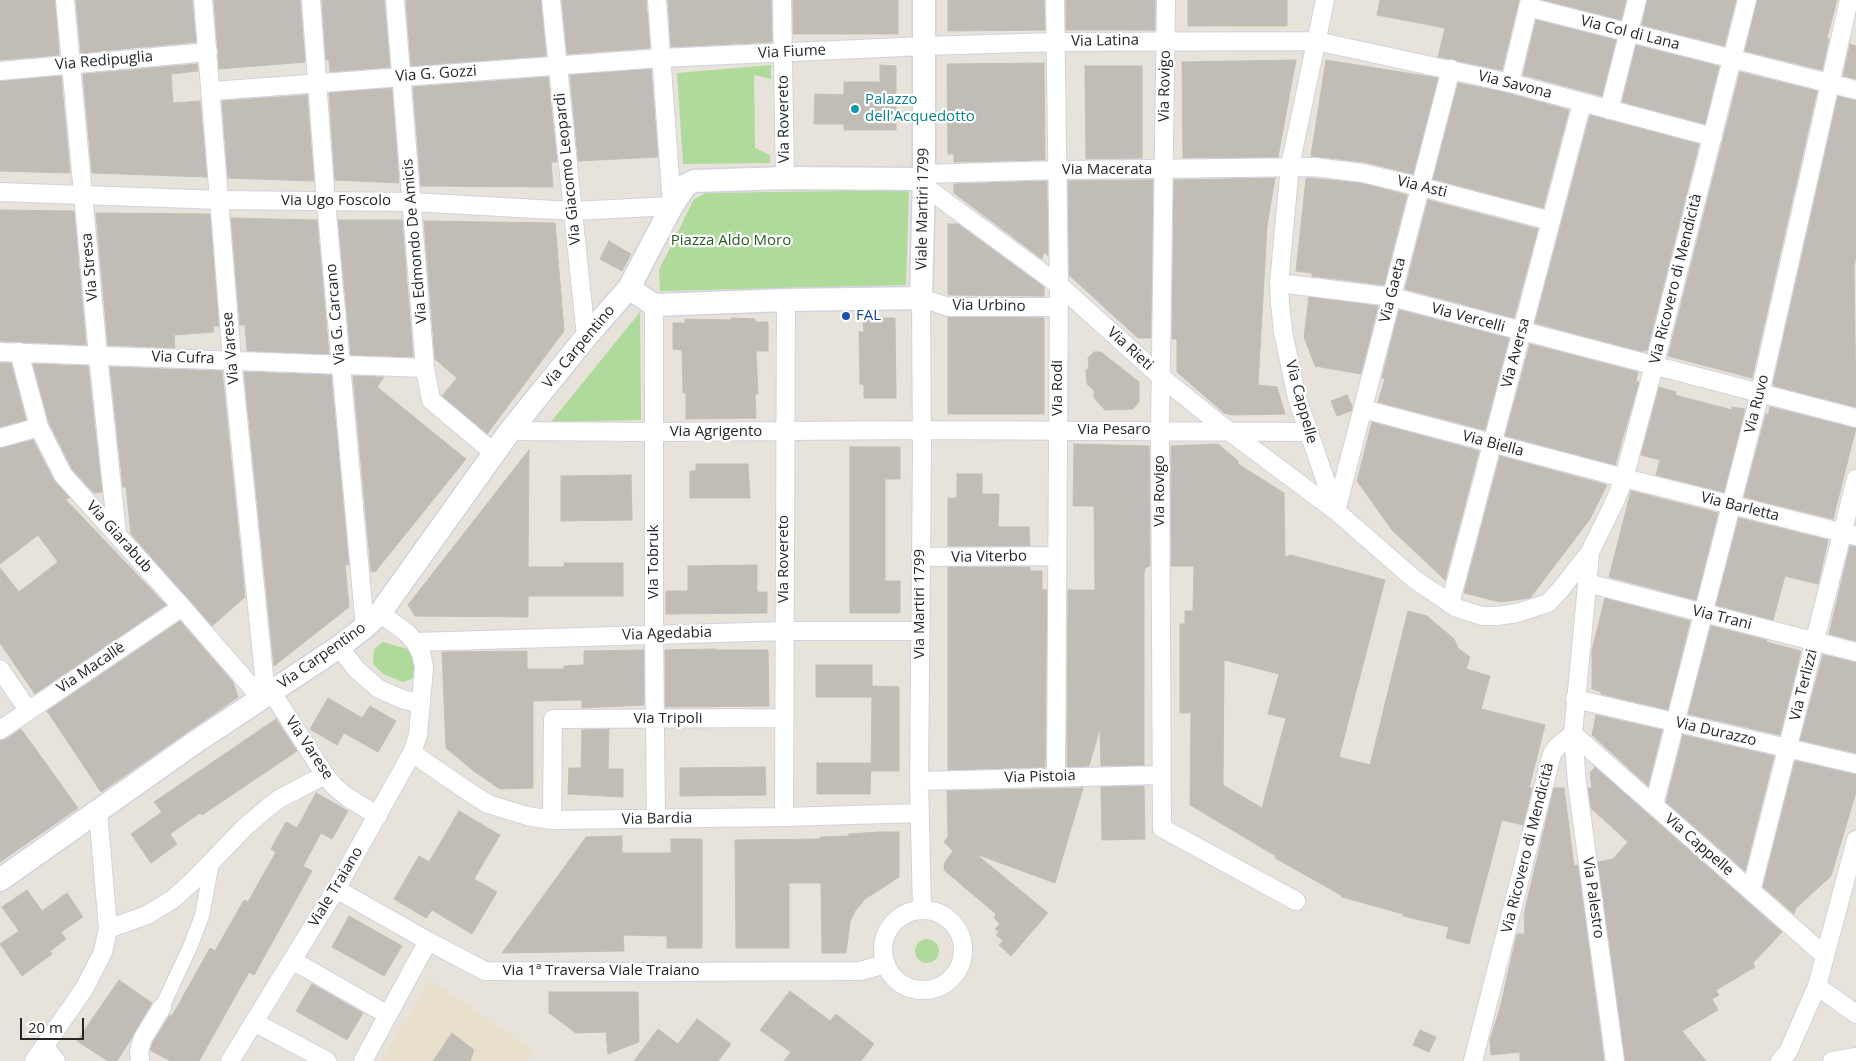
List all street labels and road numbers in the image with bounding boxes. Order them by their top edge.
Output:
street label: Via Col di Lana [1578,12,1682,54]
street label: Via Latina [1071,31,1139,51]
street label: Via Fiume [758,41,826,63]
street label: Via Redipuglia [54,48,154,74]
street label: Via Rovigo [1155,50,1175,122]
street label: Via G. Gozzi [395,62,477,86]
street label: Via Savona [1476,67,1554,103]
street label: Via Rovereto [774,75,794,163]
street label: Via Giacomo Leopardi [551,92,585,246]
street label: Viale Martiri 1799 [913,148,933,270]
street label: Via Edmondo De Amicis [399,158,431,324]
street label: Via Macerata [1062,161,1152,179]
street label: Via Asti [1395,172,1449,202]
street label: Via Ugo Foscolo [281,192,391,210]
street label: Via Ricovero di Mendicità [1646,192,1706,366]
street label: Via Stresa [78,232,102,302]
street label: Via Gaeta [1376,256,1410,324]
street label: Via G. Carcano [323,263,349,365]
street label: Via Urbino [952,296,1026,316]
street label: Via Vercelli [1429,300,1507,336]
street label: Via Carpentino [539,302,619,392]
street label: Via Varese [219,311,243,385]
street label: Via Aversa [1498,316,1534,390]
street label: Via Rieti [1103,324,1157,374]
street label: Via Cufra [151,348,215,368]
street label: Via Cappelle [1281,358,1321,446]
street label: Via Rodi [1049,360,1067,416]
street label: Via Ruvo [1741,373,1773,435]
street label: Via Pesaro [1077,421,1151,439]
street label: Via Agrigento [670,423,762,441]
street label: Via Biella [1460,427,1526,461]
street label: Via Rovigo [1151,455,1169,527]
street label: Via Barletta [1699,489,1781,525]
street label: Via Giarabub [82,498,156,576]
street label: Via Rovereto [775,515,793,603]
street label: Via Tobruk [645,525,663,599]
street label: Via Viterbo [951,547,1027,567]
street label: Via Martiri 1799 [911,549,929,659]
street label: Via Trani [1690,602,1754,634]
street label: Via Carpentino [275,619,369,693]
street label: Via Agedabia [622,623,712,645]
street label: Via Macallè [54,639,128,697]
street label: Via Terlizzi [1786,647,1822,723]
street label: Via Tripoli [634,710,702,728]
street label: Via Varese [281,713,337,783]
street label: Via Durazzo [1674,714,1758,750]
street label: Via Ricovero di Mendicità [1498,761,1558,935]
street label: Via Pistoia [1004,767,1076,787]
street label: Via Bardia [622,809,692,829]
street label: Via Cappelle [1661,810,1737,880]
street label: Viale Traiano [305,844,367,930]
street label: Via Palestro [1578,856,1608,940]
street label: Via 1ª Traversa Viale Traiano [502,962,700,980]

